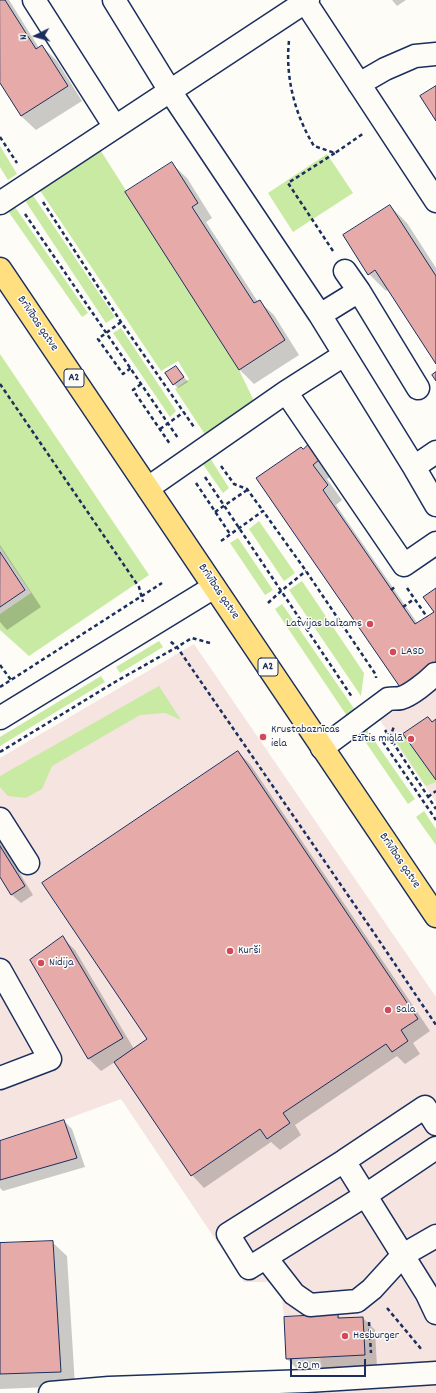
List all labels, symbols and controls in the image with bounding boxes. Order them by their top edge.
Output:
north arrow [16,16,56,56]
text: N [16,34,32,40]
street label: Brīvības gatve [13,294,61,354]
road number: A2 [64,369,84,387]
street label: Brīvības gatve [194,562,242,622]
place label: Latvijas balzams [286,617,362,631]
marker: Latvijas balzams [365,619,375,629]
place label: LASD [401,645,424,659]
marker: LASD [388,647,398,657]
road number: A2 [258,658,278,676]
place label: Krustabaznīcas iela [271,723,340,751]
marker: Krustabaznīcas iela [258,732,268,742]
place label: Ezītis miglā [352,732,403,746]
marker: Ezītis miglā [406,734,416,744]
street label: Brīvības gatve [375,831,423,891]
place label: Kurši [238,944,261,958]
marker: Kurši [225,946,235,956]
place label: Nidija [49,956,74,970]
marker: Nidija [36,958,46,968]
place label: Sala [396,1003,415,1017]
marker: Sala [383,1005,393,1015]
place label: Hesburger [353,1329,399,1343]
marker: Hesburger [340,1331,350,1341]
scale bar [292,1351,368,1377]
text: 20 m [297,1357,320,1374]

